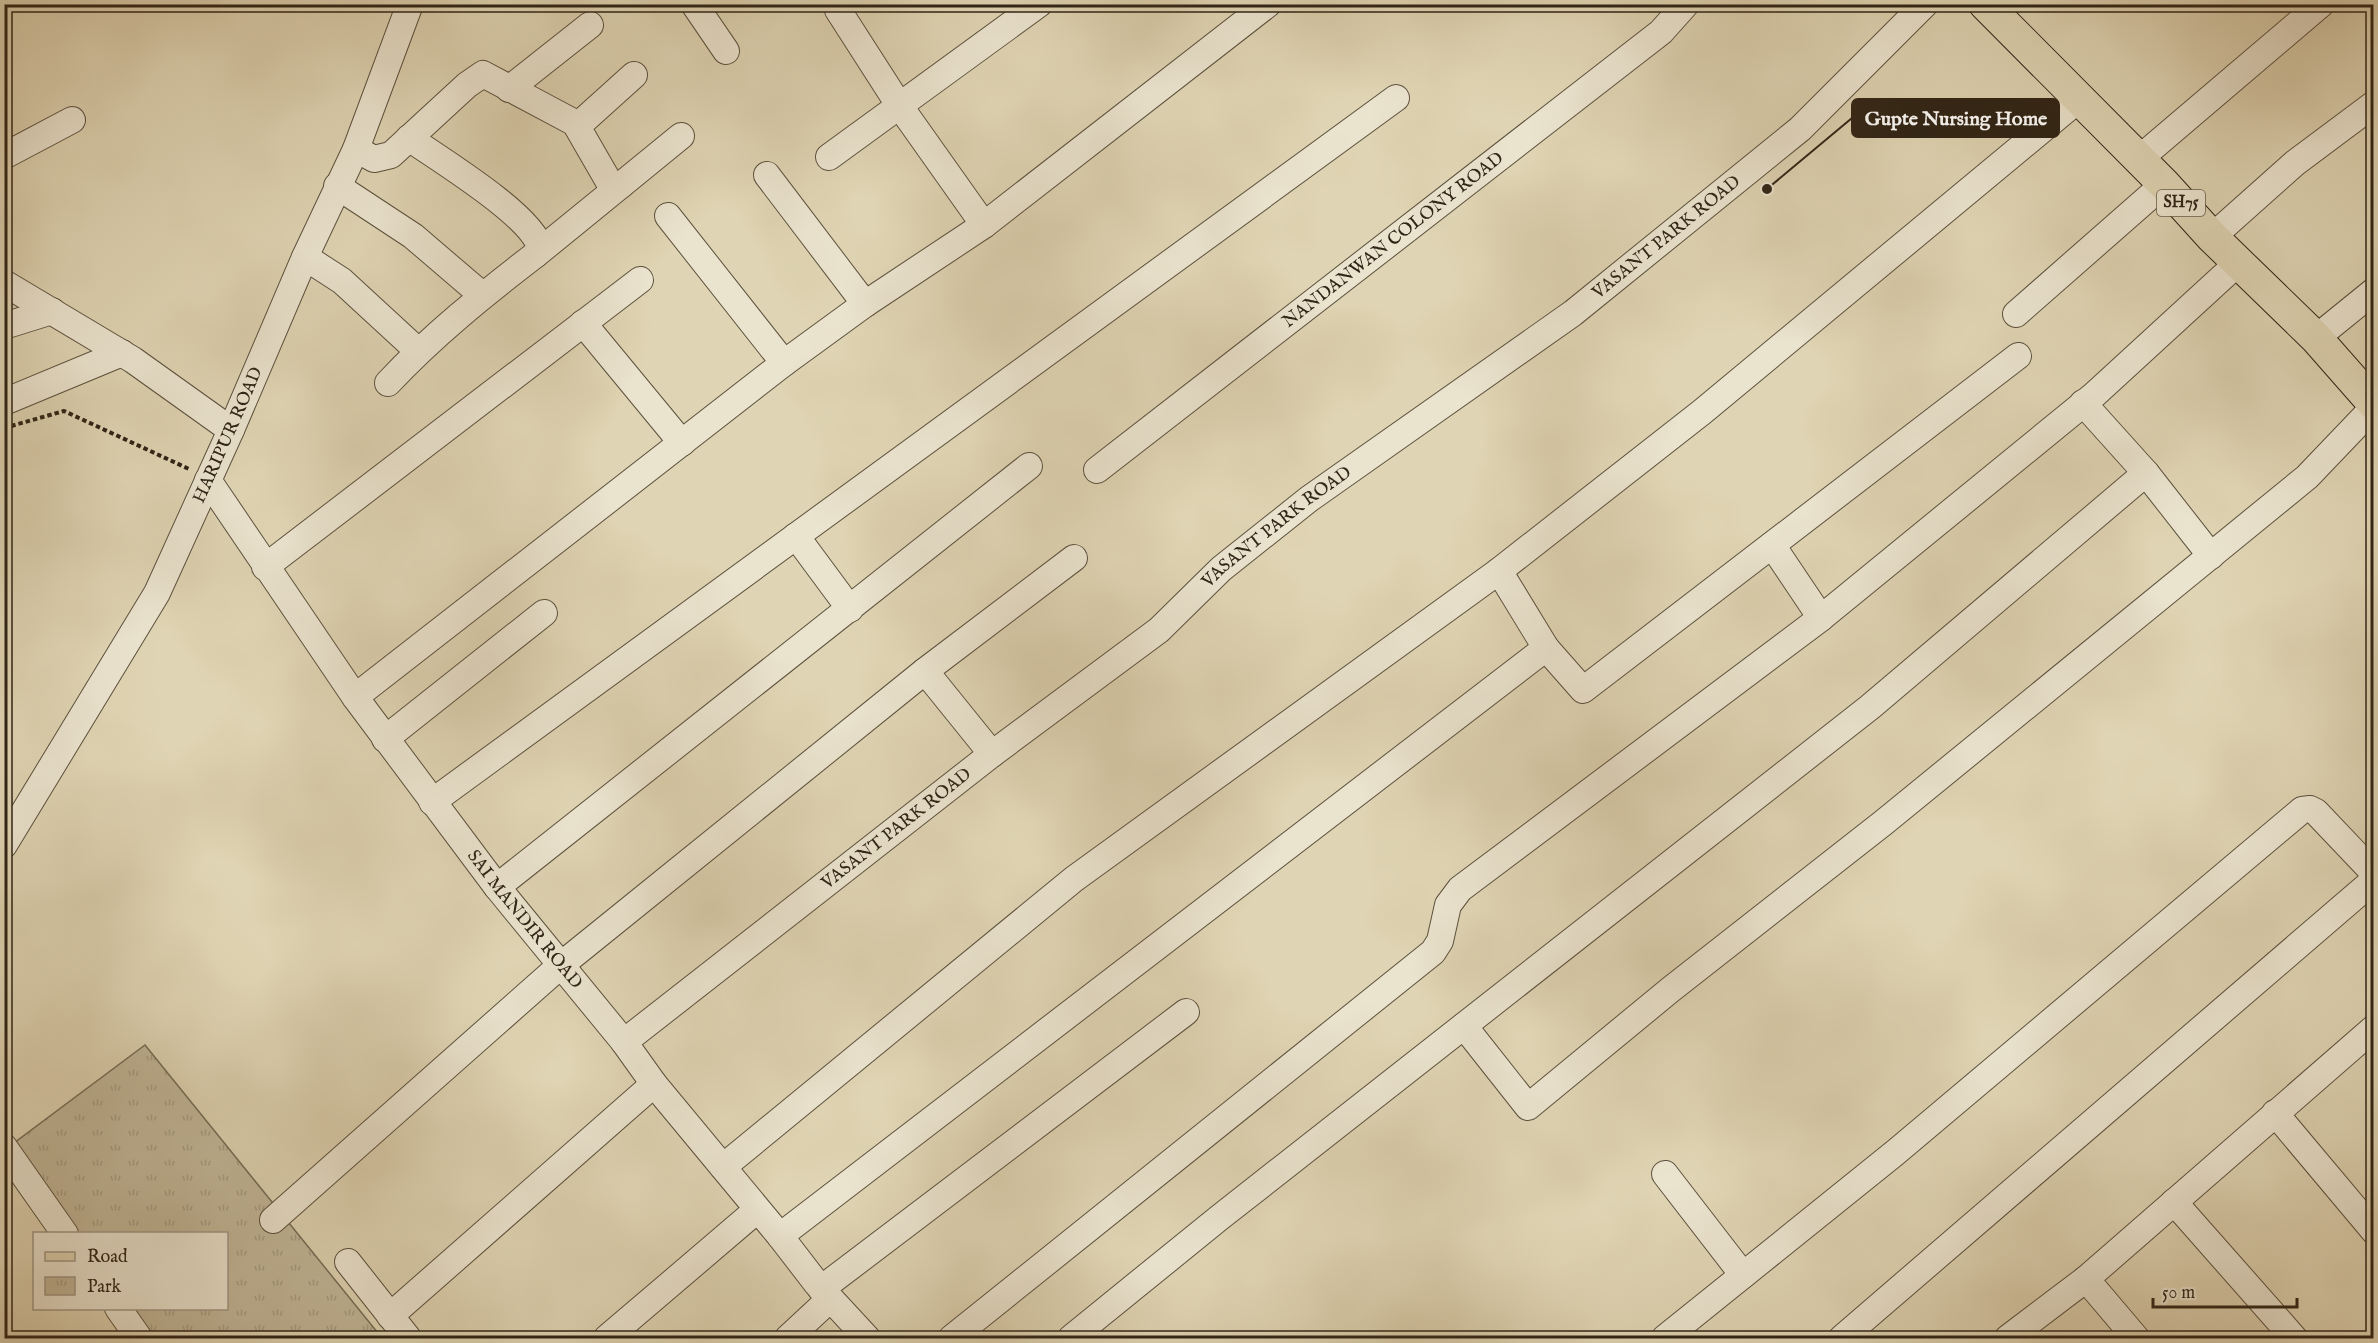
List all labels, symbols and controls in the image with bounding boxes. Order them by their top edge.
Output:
callout: Gupte Nursing Home [1852,99,2059,137]
text: Gupte Nursing Home [1865,107,2048,132]
street label: NANDANWAN COLONY ROAD [1278,147,1508,333]
street label: VASANT PARK ROAD [1587,170,1745,305]
road number: SH75 [2157,190,2205,216]
street label: HARIPUR ROAD [188,363,268,507]
street label: VASANT PARK ROAD [1196,461,1356,594]
street label: VASANT PARK ROAD [816,763,976,895]
street label: SAI MANDIR ROAD [462,845,587,994]
legend [33,1232,228,1310]
text: Road [87,1246,128,1269]
scale bar [2153,1271,2297,1309]
text: Park [87,1276,122,1299]
text: 50 m [2162,1282,2195,1305]

